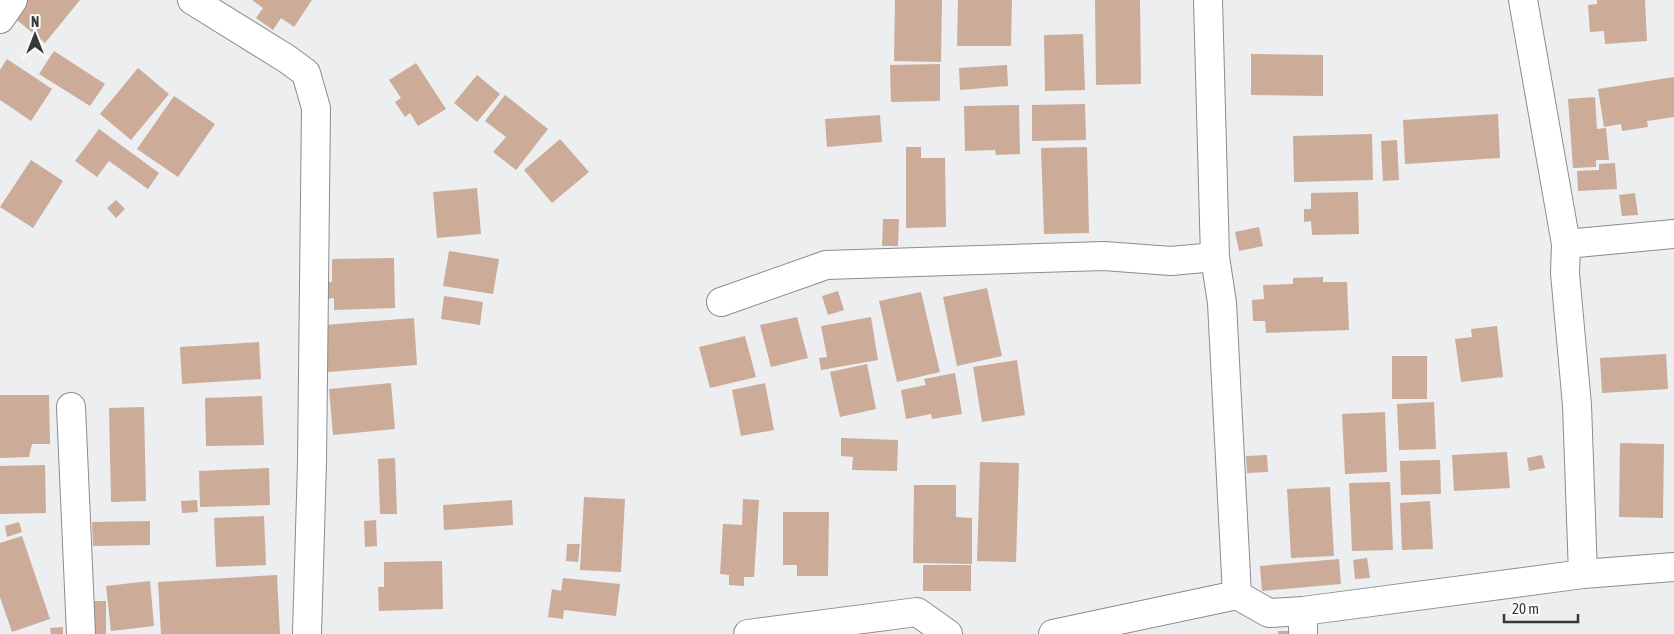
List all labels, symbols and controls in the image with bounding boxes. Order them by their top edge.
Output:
north arrow [10,10,60,60]
text: N [31,14,39,30]
scale bar [1504,592,1578,624]
text: 20 m [1512,600,1539,617]

